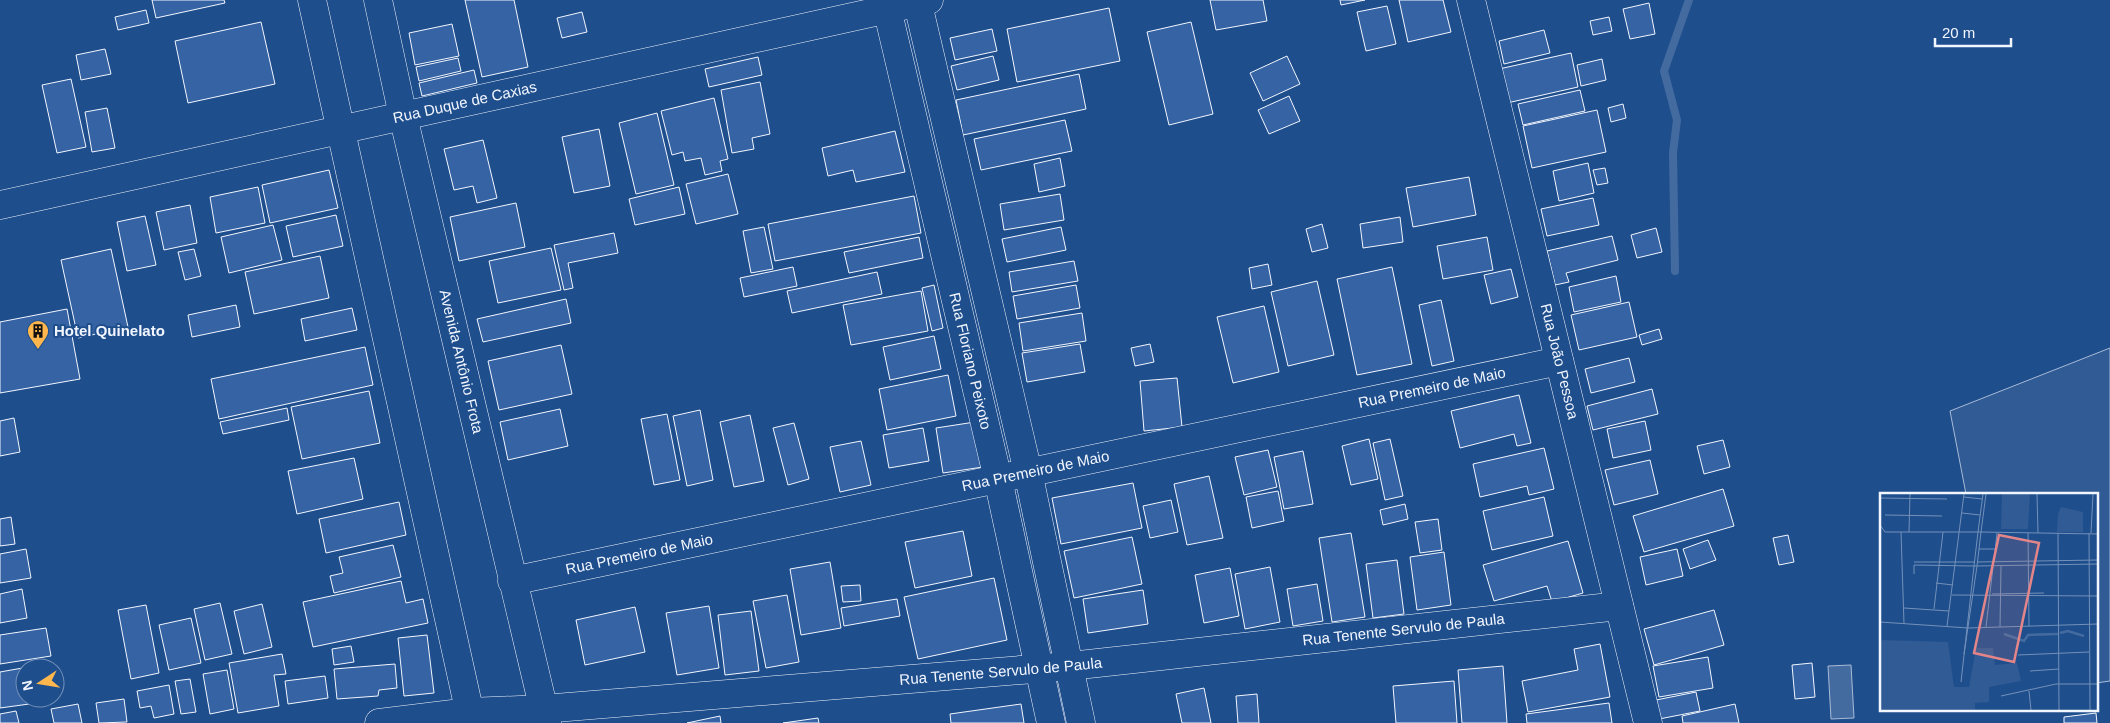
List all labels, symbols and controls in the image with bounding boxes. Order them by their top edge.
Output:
scale bar [1935,15,2011,47]
text: 20 m [1942,24,1975,41]
street label: Rua Duque de Caxias [391,78,538,126]
street label: Avenida Antônio Frota [436,288,487,436]
street label: Rua Floriano Peixoto [946,291,995,431]
street label: Rua João Pessoa [1538,302,1582,421]
building icon: Hotel Quinelato [26,319,50,350]
place label: Hotel Quinelato [54,322,165,339]
street label: Rua Premeiro de Maio [1357,363,1507,411]
street label: Rua Premeiro de Maio [960,447,1111,494]
inset map [1880,493,2098,710]
street label: Rua Premeiro de Maio [564,530,714,578]
street label: Rua Tenente Servulo de Paula [1301,609,1506,649]
street label: Rua Tenente Servulo de Paula [899,653,1104,688]
north arrow [15,658,65,708]
text: N [18,679,36,692]

